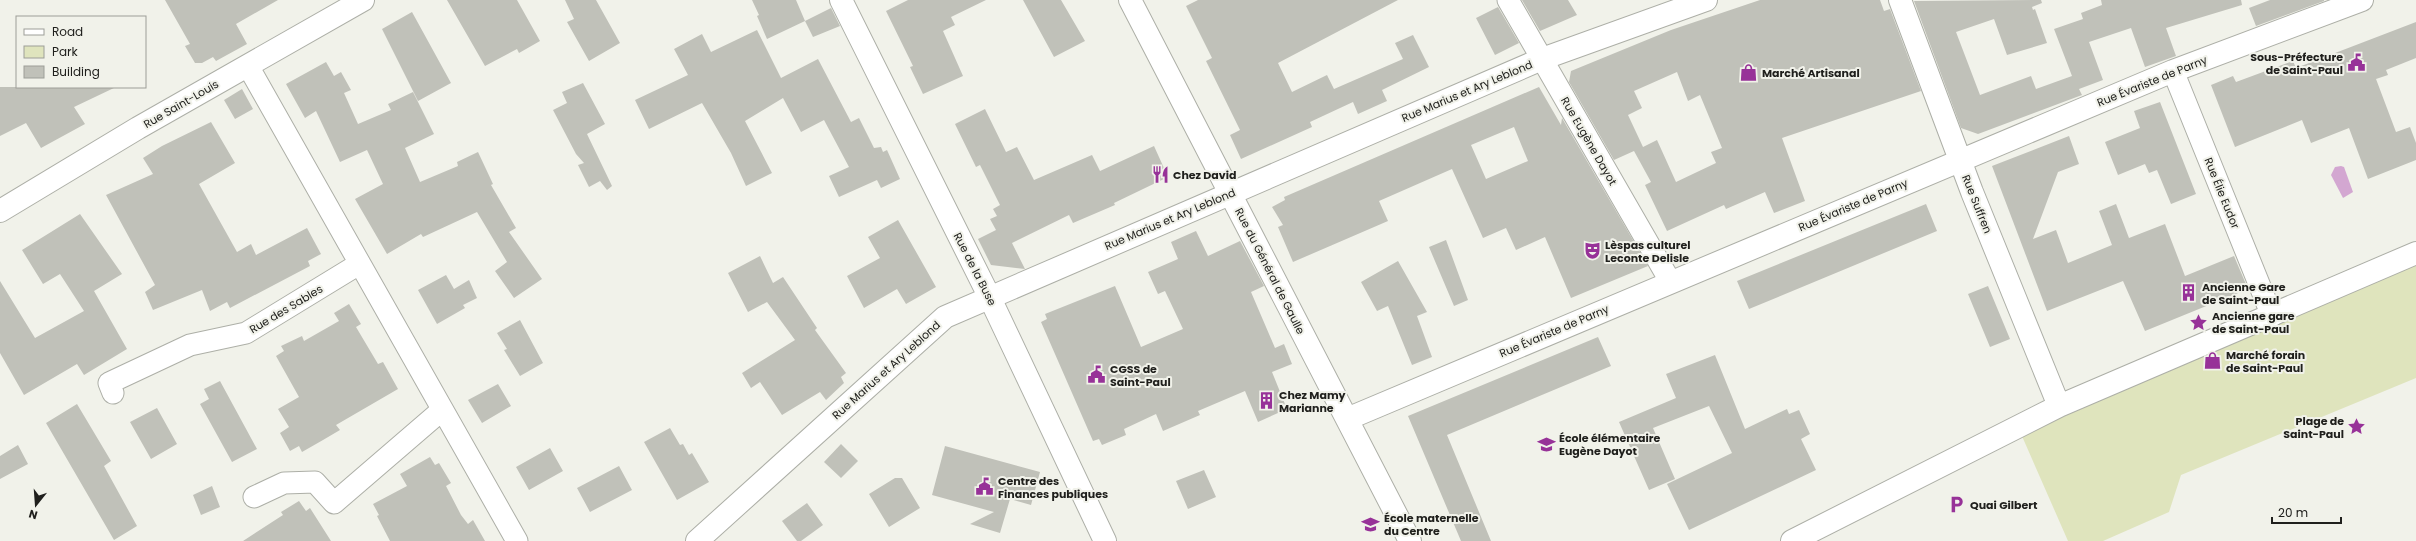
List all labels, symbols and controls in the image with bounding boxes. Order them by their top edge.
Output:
legend [16,16,146,88]
text: Road [52,23,83,40]
text: Park [52,43,79,60]
place label: Sous-Préfecture de Saint-Paul [2250,49,2343,78]
street label: Rue Évariste de Parny [2095,51,2210,110]
public building icon: Sous-Préfecture de Saint-Paul [2346,53,2366,73]
street label: Rue Marius et Ary Leblond [1399,56,1535,126]
text: Building [52,63,100,80]
shop icon: Marché Artisanal [1739,63,1759,83]
place label: Marché Artisanal [1762,65,1860,81]
street label: Rue Saint-Louis [140,76,222,132]
street label: Rue Eugène Dayot [1557,94,1621,188]
street label: Rue Élie Eudor [2200,155,2244,231]
restaurant icon: Chez David [1150,165,1170,185]
place label: Chez David [1173,167,1236,183]
street label: Rue Suffren [1958,172,1996,236]
street label: Rue Évariste de Parny [1796,174,1911,235]
street label: Rue Marius et Ary Leblond [1102,184,1238,254]
street label: Rue du Général de Gaulle [1231,205,1309,337]
street label: Rue de la Buse [950,230,1000,308]
place label: Lèspas culturel Leconte Delisle [1605,237,1691,266]
theatre icon: Lèspas culturel Leconte Delisle [1582,241,1602,261]
place label: Ancienne Gare de Saint-Paul [2202,279,2286,308]
street label: Rue des Sables [246,281,326,337]
building icon: Ancienne Gare de Saint-Paul [2179,283,2199,303]
street label: Rue Évariste de Parny [1497,300,1612,361]
place label: Ancienne gare de Saint-Paul [2212,308,2295,337]
place icon: Ancienne gare de Saint-Paul [2189,312,2209,332]
street label: Rue Marius et Ary Leblond [828,317,944,423]
place label: Marché forain de Saint-Paul [2226,347,2305,376]
shop icon: Marché forain de Saint-Paul [2203,351,2223,371]
place label: CGSS de Saint-Paul [1110,361,1171,390]
public building icon: CGSS de Saint-Paul [1087,365,1107,385]
place label: Chez Mamy Marianne [1279,387,1346,416]
building icon: Chez Mamy Marianne [1256,391,1276,411]
place label: Plage de Saint-Paul [2283,413,2344,442]
place icon: Plage de Saint-Paul [2347,417,2367,437]
place label: École élémentaire Eugène Dayot [1559,430,1660,459]
school or university icon: École élémentaire Eugène Dayot [1536,434,1556,454]
place label: Centre des Finances publiques [998,473,1108,502]
public building icon: Centre des Finances publiques [975,477,995,497]
north arrow [16,485,56,525]
parking icon: Quai Gilbert [1947,495,1967,515]
place label: Quai Gilbert [1970,497,2038,513]
scale bar [2272,499,2341,525]
text: 20 m [2278,504,2308,521]
text: N [27,506,39,523]
place label: École maternelle du Centre [1384,510,1479,539]
school or university icon: École maternelle du Centre [1361,514,1381,534]

